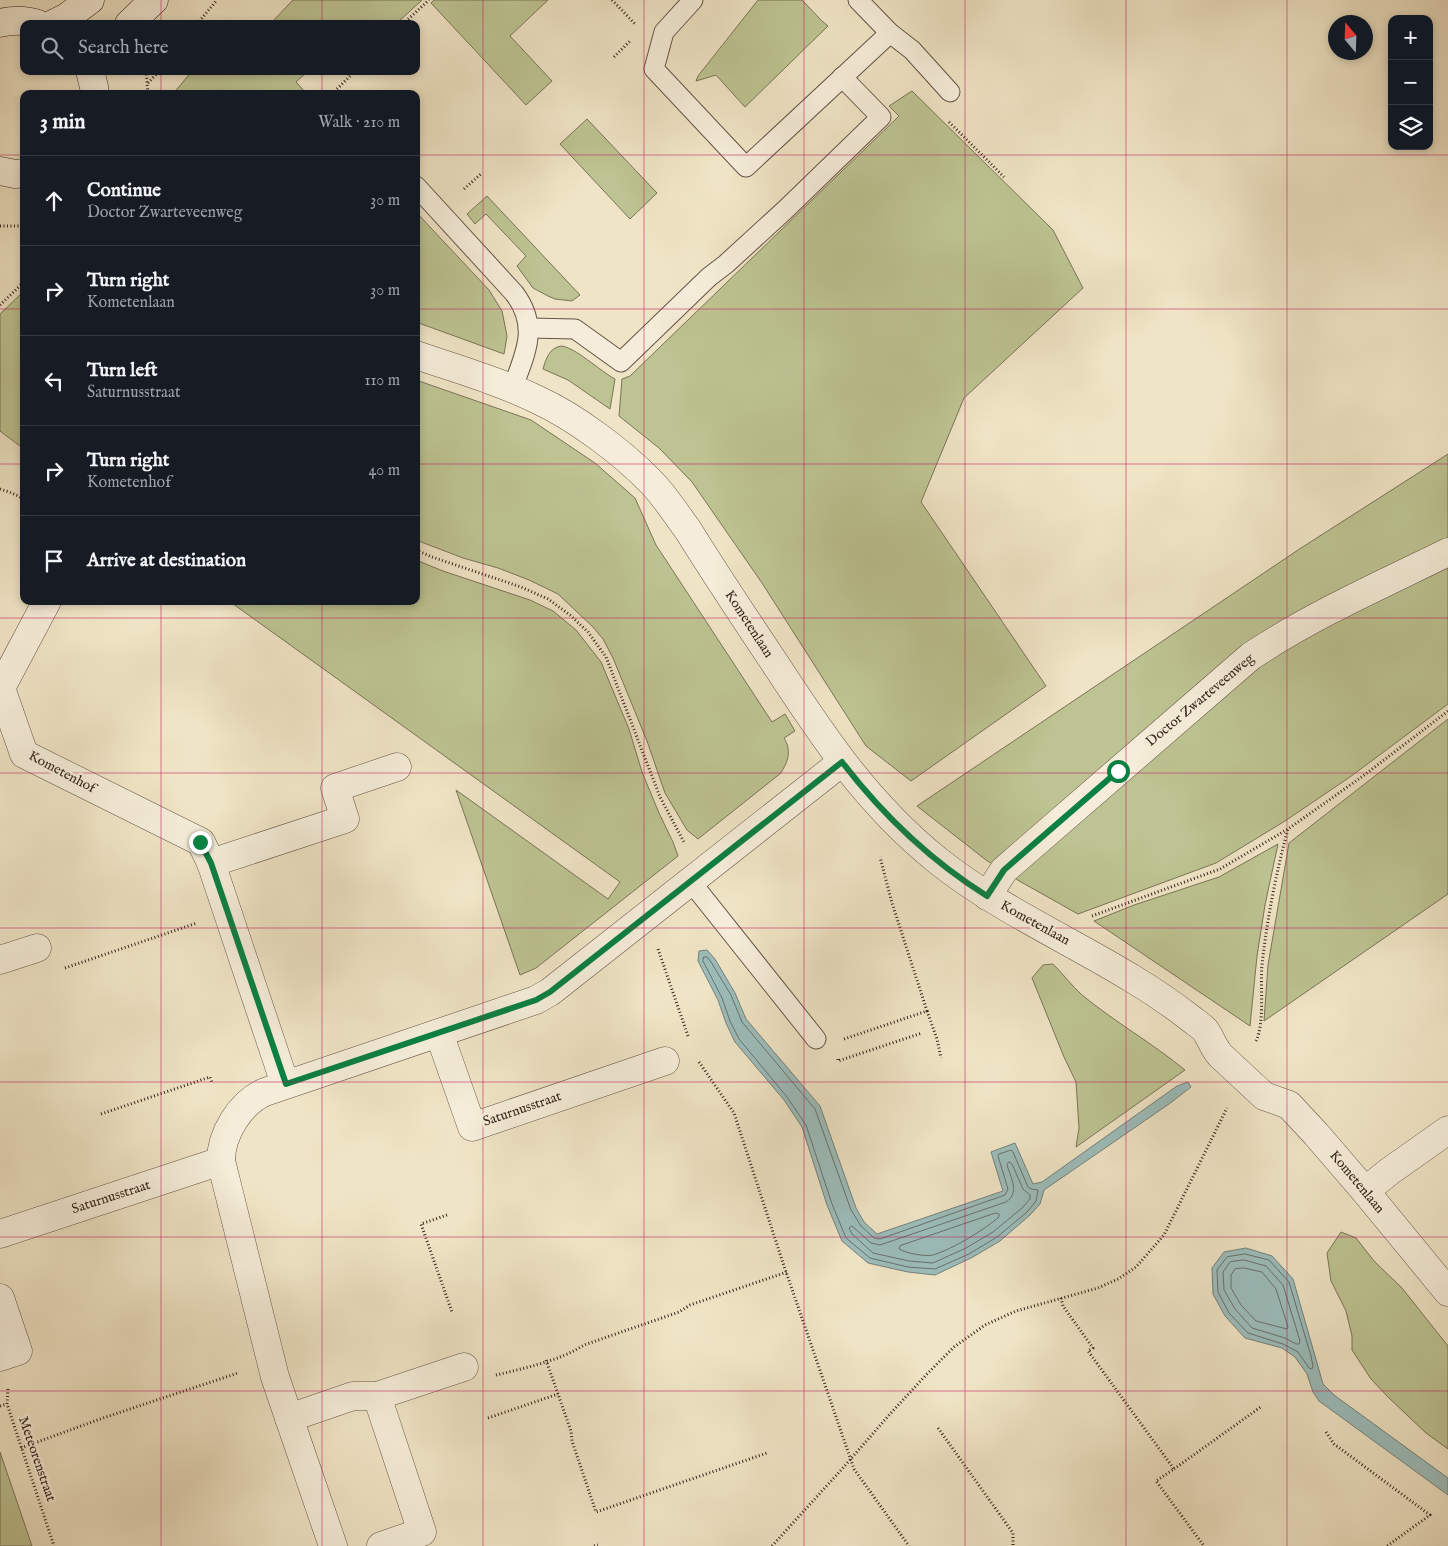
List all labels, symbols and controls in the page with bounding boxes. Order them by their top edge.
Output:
north arrow [1328,15,1373,60]
map controls [1388,15,1433,150]
button: + [1388,15,1433,60]
search box [20,20,420,75]
icon: search [38,34,66,62]
text: Search here [78,36,169,60]
button: − [1388,60,1433,105]
button: layers [1388,105,1433,150]
text: 3 min [40,109,85,136]
text: Walk · 210 m [318,113,400,133]
text: Continue [87,179,161,203]
icon: ahead [40,187,68,215]
text: 30 m [370,191,400,211]
text: Doctor Zwarteveenweg [87,203,242,223]
text: Turn right [87,269,169,293]
icon: right [40,277,68,305]
text: 30 m [370,281,400,301]
text: Kometenlaan [87,293,175,313]
text: Turn left [87,359,158,383]
icon: left [40,367,68,395]
text: 110 m [364,371,400,391]
text: Saturnusstraat [87,383,180,403]
text: Turn right [87,449,169,473]
icon: right [40,457,68,485]
text: 40 m [368,461,400,481]
text: Kometenhof [87,473,171,493]
icon: arrive [40,547,68,575]
text: Arrive at destination [87,549,246,573]
street label: Kometenlaan [721,587,778,662]
street label: Doctor Zwarteveenweg [1142,649,1258,751]
street label: Kometenhof [25,747,101,799]
route start [1107,760,1130,783]
route end [189,831,212,854]
street label: Kometenlaan [997,896,1073,950]
street label: Saturnusstraat [480,1087,564,1131]
street label: Kometenlaan [1325,1147,1389,1218]
street label: Saturnusstraat [69,1176,153,1218]
street label: Meteorenstraat [14,1414,60,1504]

